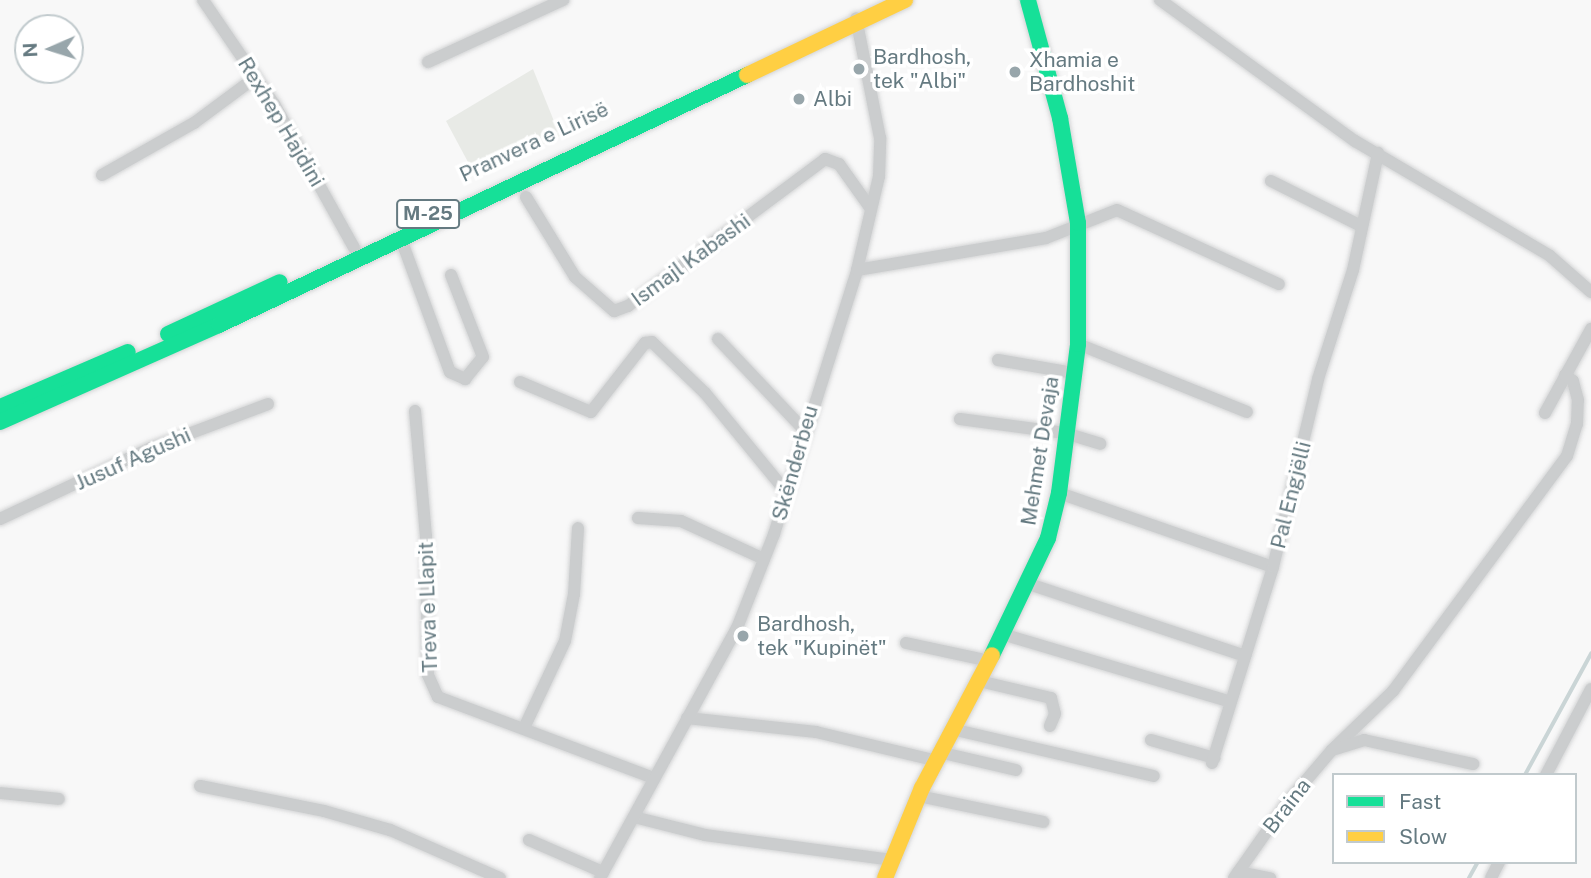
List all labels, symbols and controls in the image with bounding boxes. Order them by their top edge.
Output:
north arrow [14,14,84,84]
text: N [19,42,41,58]
place label: Bardhosh, tek "Albi" [873,44,971,94]
place label: Xhamia e Bardhoshit [1029,47,1135,97]
street label: Rexhep Hajdini [232,53,330,191]
marker: Bardhosh, tek "Albi" [851,61,867,77]
marker: Xhamia e Bardhoshit [1007,64,1023,80]
place label: Albi [813,86,852,112]
marker: Albi [791,91,807,107]
street label: Pranvera e Lirisë [455,96,613,188]
road number: M-25 [395,198,461,230]
street label: Ismajl Kabashi [627,208,755,312]
street label: Mehmet Devaja [1016,375,1064,527]
street label: Skënderbeu [767,403,823,523]
street label: Jusuf Agushi [71,422,195,496]
street label: Pal Engjëlli [1266,439,1316,551]
street label: Treva e Llapit [413,541,443,673]
place label: Bardhosh, tek "Kupinët" [757,611,887,661]
marker: Bardhosh, tek "Kupinët" [735,628,751,644]
legend [1332,773,1577,864]
street label: Braina [1258,774,1316,838]
text: Fast [1399,789,1441,814]
text: Slow [1399,824,1447,849]

